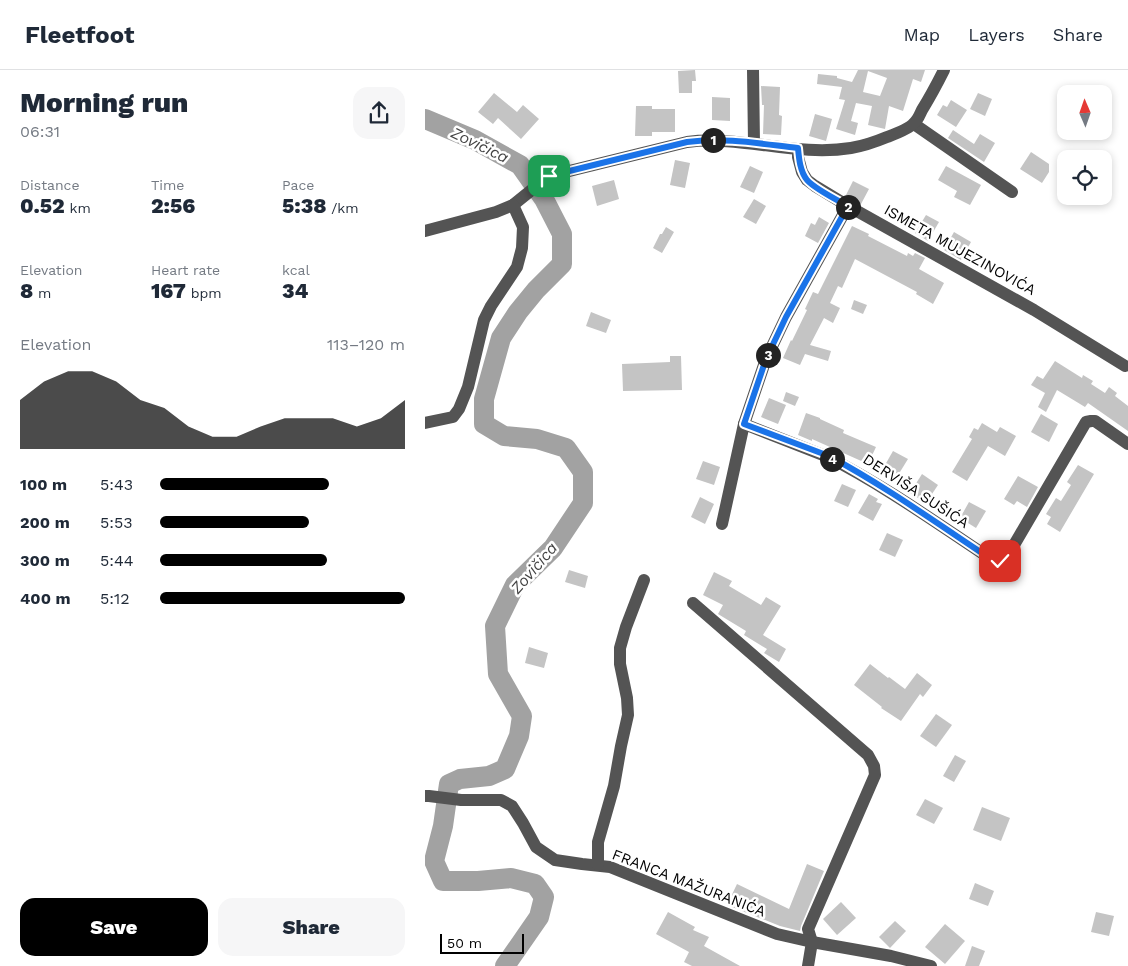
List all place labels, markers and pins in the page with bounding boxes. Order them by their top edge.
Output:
pin: 1 [701,128,725,152]
pin [528,155,570,197]
pin: 2 [835,194,861,220]
pin: 3 [755,342,781,368]
pin: 4 [819,446,845,472]
pin [979,540,1021,582]

